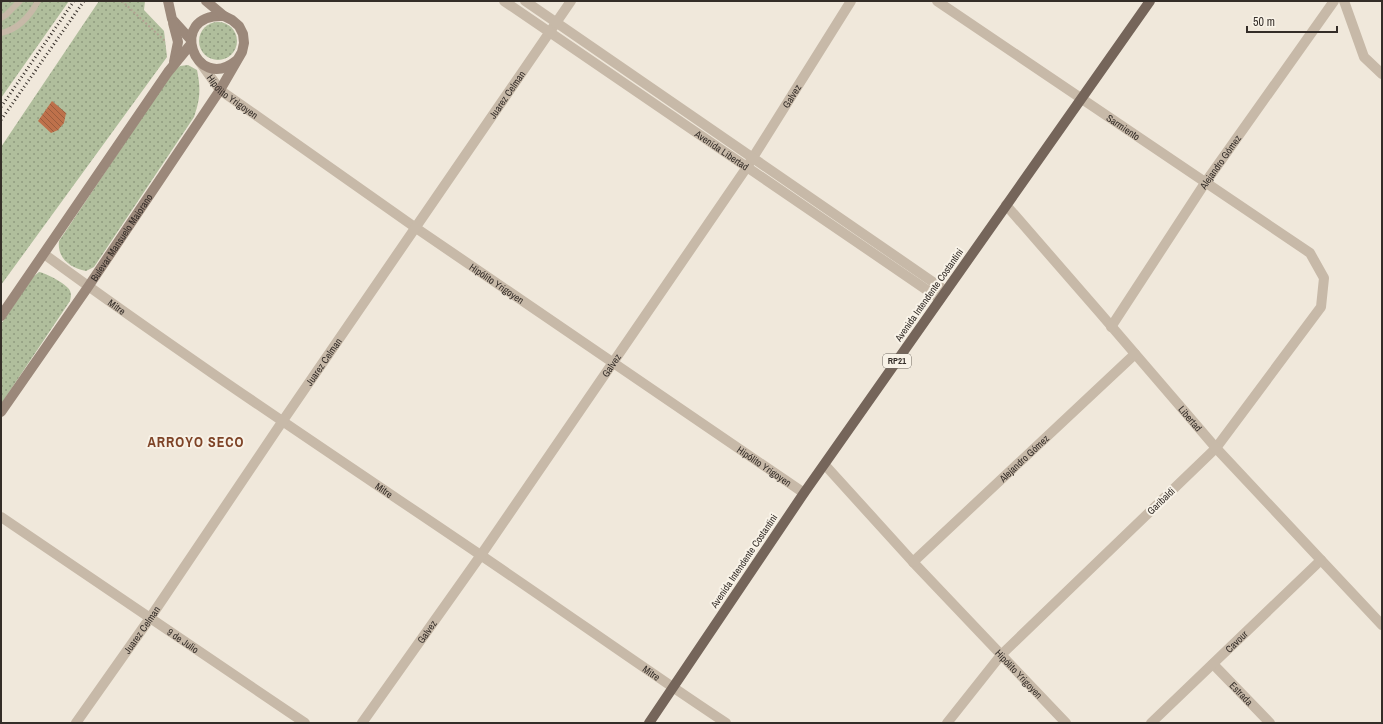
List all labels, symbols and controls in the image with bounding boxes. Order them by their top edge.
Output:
scale bar [1247,8,1337,34]
text: 50 m [1253,14,1275,30]
street label: Juarez Celman [486,68,528,121]
street label: Hipólito Yrigoyen [204,72,261,121]
street label: Galvez [779,82,804,110]
street label: Sarmiento [1104,111,1143,143]
street label: Avenida Libertad [692,126,751,173]
street label: Alejandro Gómez [1196,132,1244,192]
street label: Bulevar Mansuelo Maiorano [87,191,155,284]
street label: Avenida Intendente Costantini [891,246,966,345]
street label: Hipólito Yrigoyen [467,260,527,306]
street label: Mitre [106,296,129,318]
street label: Juarez Celman [302,335,344,388]
street label: Galvez [599,351,624,379]
road number: RP21 [883,354,911,368]
street label: Libertad [1176,403,1205,434]
street label: Alejandro Gómez [996,432,1052,485]
district label: ARROYO SECO [147,433,245,451]
street label: Hipólito Yrigoyen [735,443,794,489]
street label: Mitre [373,479,396,501]
street label: Garibaldi [1144,485,1178,517]
street label: Avenida Intendente Costantini [707,511,780,611]
street label: Juarez Celman [120,603,163,656]
street label: Galvez [414,617,439,646]
street label: 9 de Julio [165,625,202,656]
street label: Cavour [1222,627,1250,655]
street label: Hipólito Yrigoyen [993,646,1046,701]
street label: Mitre [640,662,663,684]
street label: Estrada [1227,679,1256,708]

